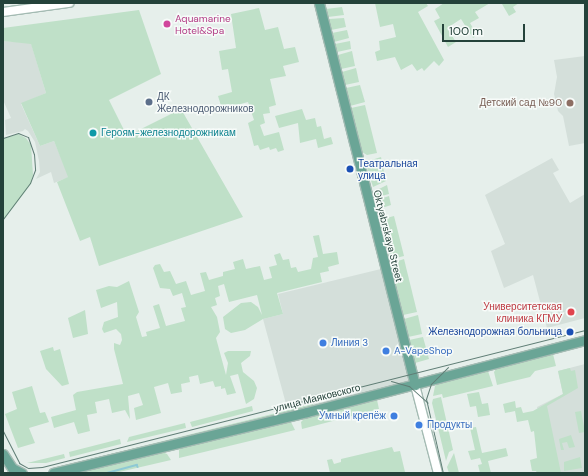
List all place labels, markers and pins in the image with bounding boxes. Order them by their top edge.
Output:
place label: Aquamarine Hotel&Spa [175,12,231,36]
marker: Aquamarine Hotel&Spa [162,19,172,29]
place label: ДК Железнодорожников [157,90,254,114]
marker: ДК Железнодорожников [144,97,154,107]
place label: Детский сад №90 [479,97,562,109]
marker: Детский сад №90 [565,98,575,108]
place label: Героям-железнодорожникам [101,127,236,139]
marker: Героям-железнодорожникам [88,128,98,138]
place label: Театральная улица [358,157,418,180]
marker: Театральная улица [345,164,355,174]
place label: Университетская клиника КГМУ [483,300,562,324]
marker: Университетская клиника КГМУ [565,306,577,318]
place label: Железнодорожная больница [428,326,562,338]
marker: Железнодорожная больница [565,327,575,337]
place label: Линия 3 [331,337,368,349]
marker: Линия 3 [318,338,328,348]
place label: A-VapeShop [394,345,453,357]
marker: A-VapeShop [381,346,391,356]
place label: Умный крепёж [319,410,386,422]
marker: Умный крепёж [389,411,399,421]
place label: Продукты [427,419,472,431]
marker: Продукты [414,420,424,430]

